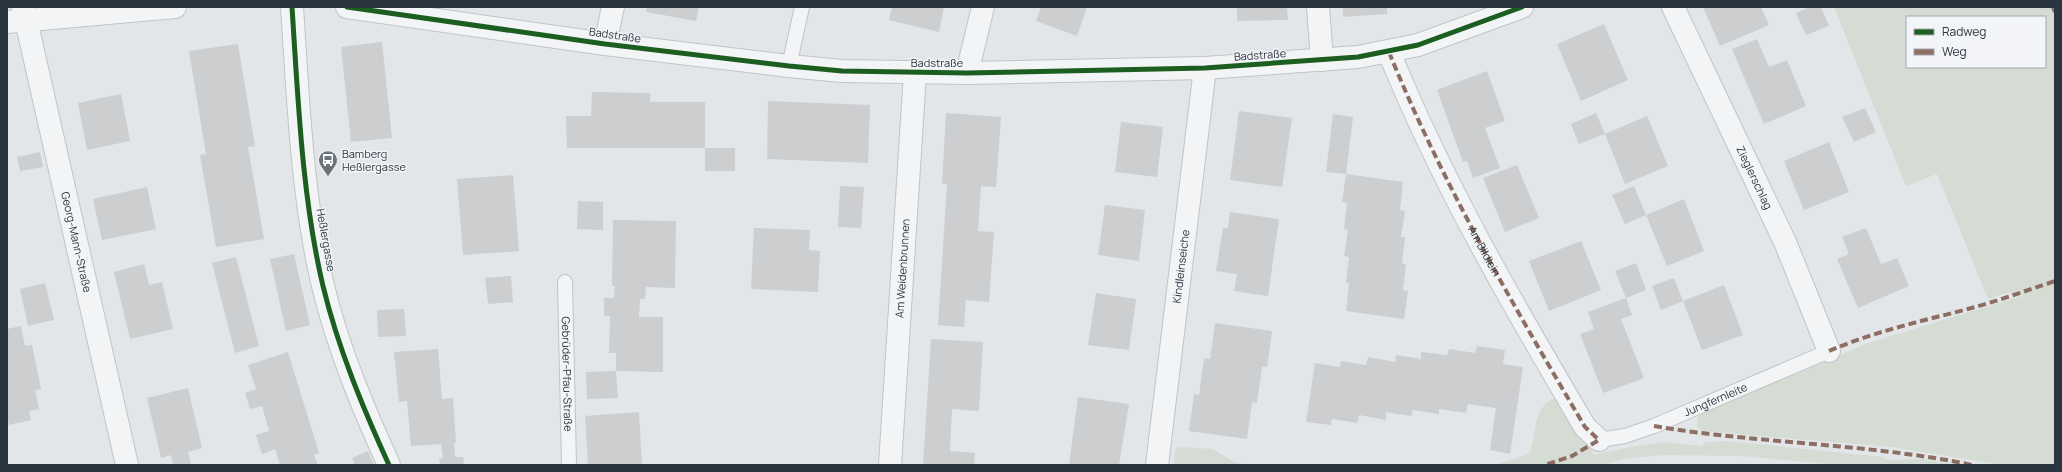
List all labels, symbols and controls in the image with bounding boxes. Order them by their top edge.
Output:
legend [1906,16,2046,68]
street label: Badstraße [588,23,643,46]
text: Radweg [1942,23,1986,40]
text: Weg [1942,43,1967,60]
street label: Badstraße [1233,45,1287,64]
street label: Badstraße [911,55,964,70]
street label: Zieglerschlag [1733,143,1776,212]
place label: Bamberg Heßlergasse [342,146,406,174]
bus stop icon: Bamberg Heßlergasse [317,149,339,177]
street label: Georg-Mann-Straße [58,190,96,294]
street label: Heßlergasse [314,207,340,273]
street label: Am Weidenbrunnen [891,218,913,318]
street label: Am Bildlein [1465,223,1505,279]
street label: Kindleinseiche [1169,228,1192,304]
street label: Gebrüder-Pfau-Straße [559,316,576,432]
street label: Jungfernleite [1681,379,1750,419]

